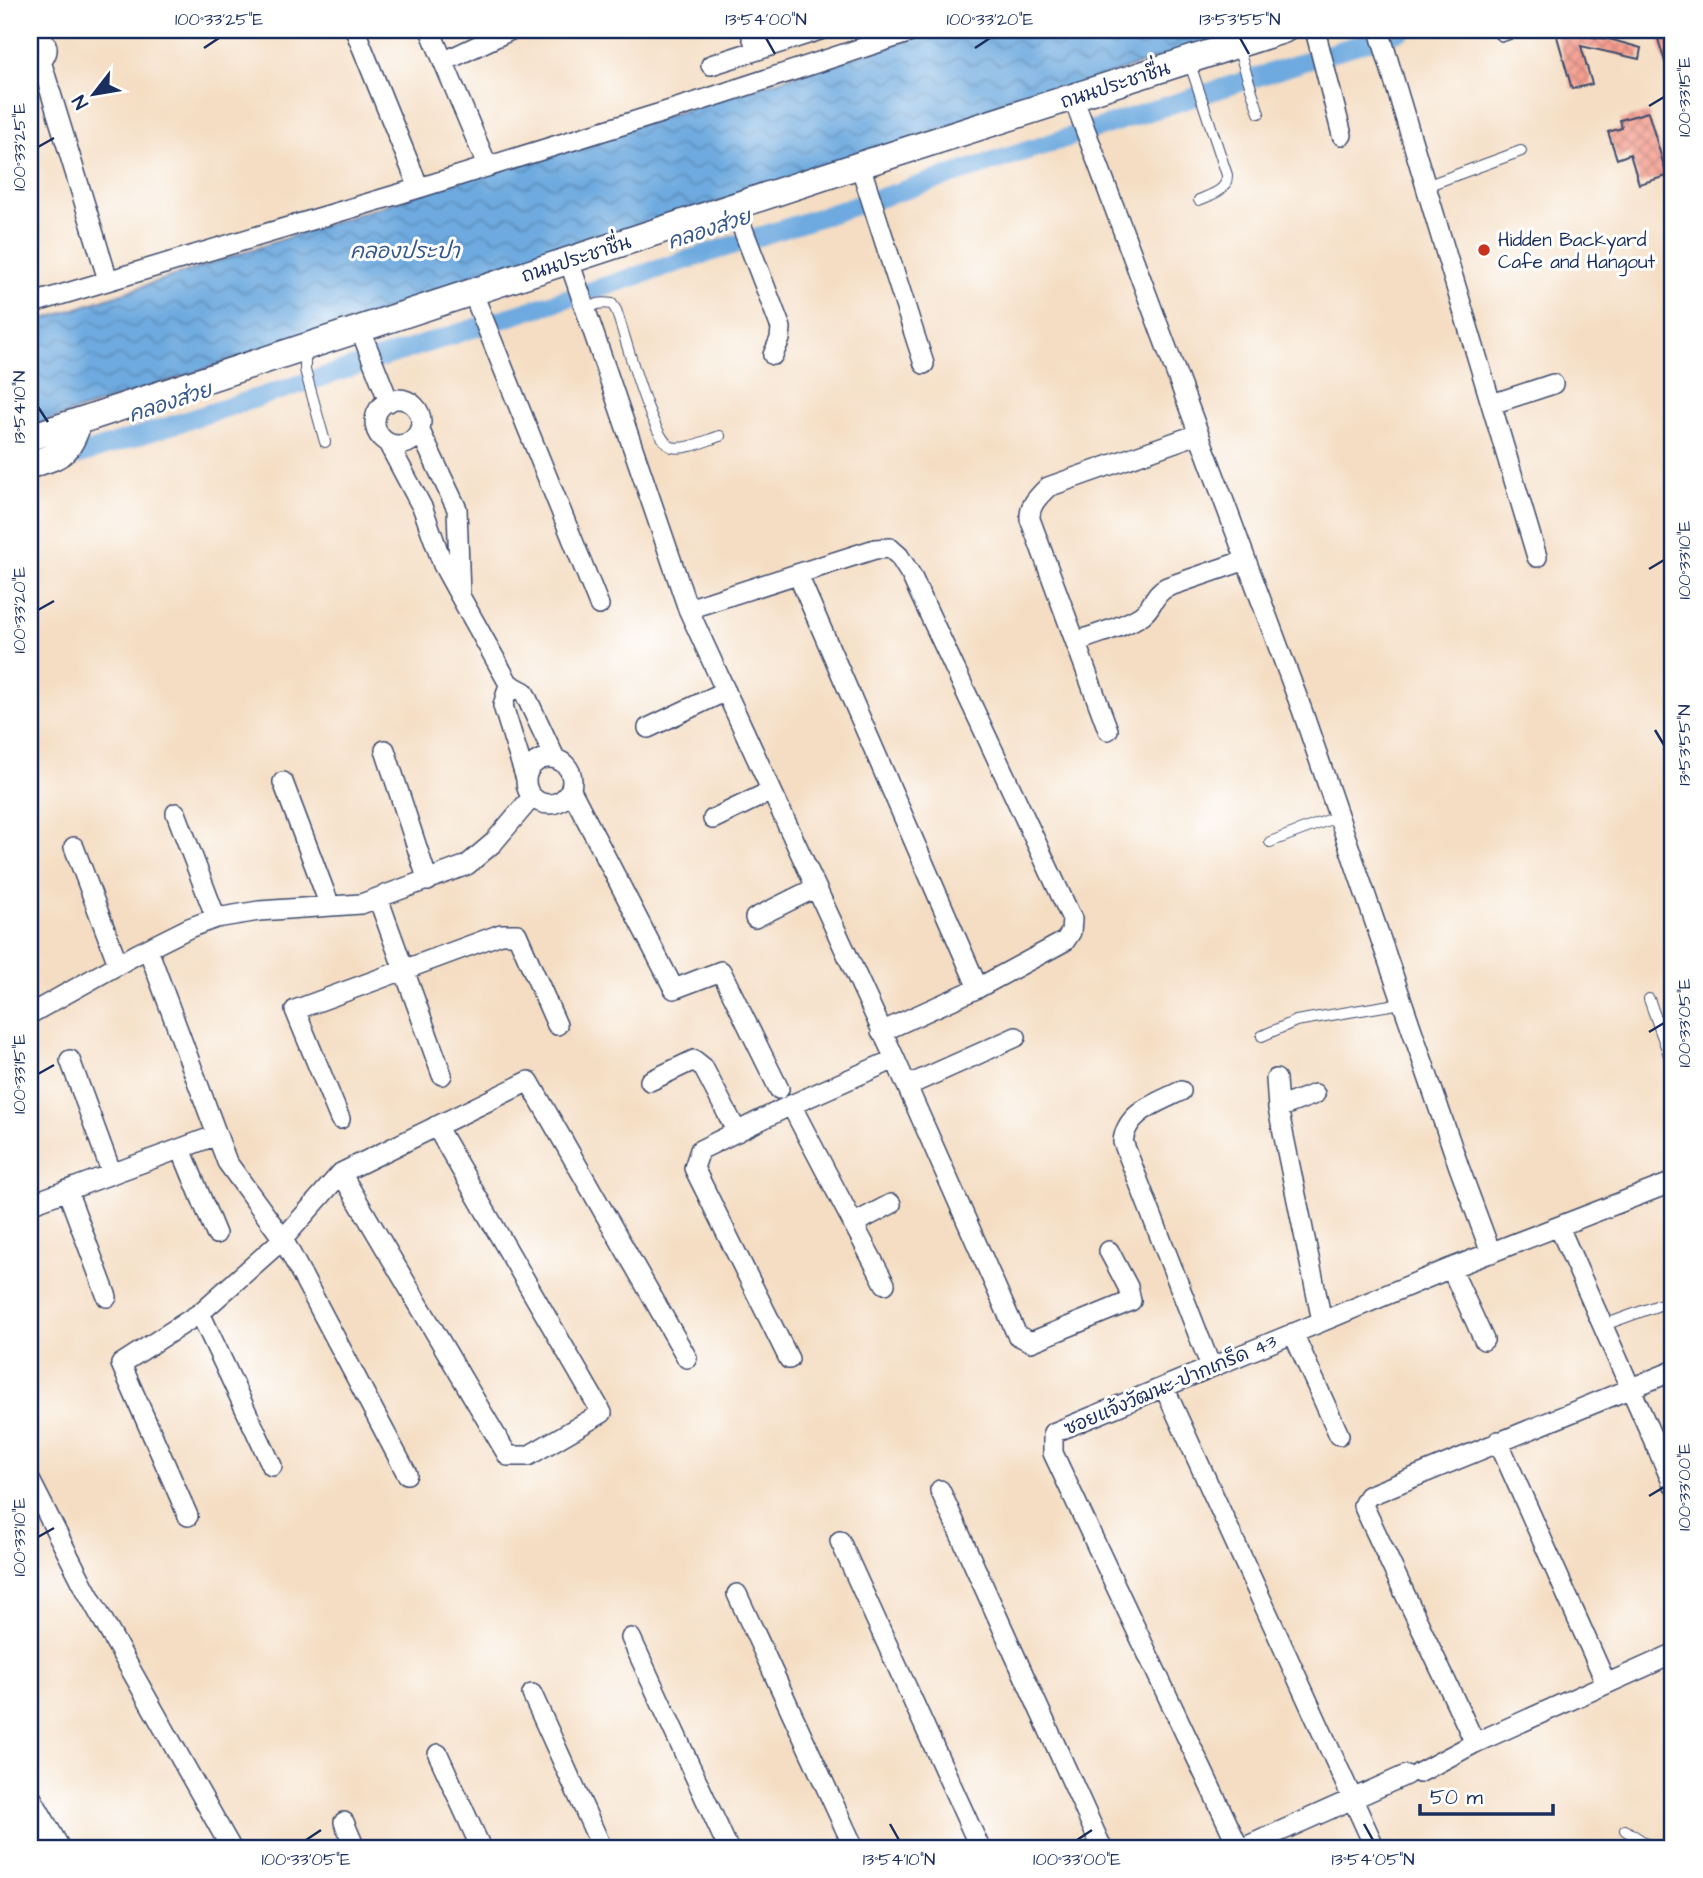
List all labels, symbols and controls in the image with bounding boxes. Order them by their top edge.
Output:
text: 100°33'25"E [175,7,263,32]
text: 13°54'00"N [725,7,807,32]
text: 100°33'20"E [947,7,1034,32]
text: 13°53'55"N [1199,7,1281,32]
street label: ถนนประชาชื่น [1056,50,1174,116]
text: 100°33'15"E [1672,57,1697,137]
north arrow [60,60,130,130]
text: N [66,90,95,114]
text: 100°33'25"E [7,103,32,191]
water label: คลองส่วย [664,202,757,257]
street label: ถนนประชาชื่น [517,224,635,290]
place label: Hidden Backyard Cafe and Hangout [1498,227,1656,277]
water label: คลองประปา [350,237,462,266]
marker: Hidden Backyard Cafe and Hangout [1476,242,1492,258]
text: 13°54'10"N [7,371,32,443]
water label: คลองส่วย [125,375,218,430]
text: 100°33'10"E [1672,520,1697,599]
text: 100°33'20"E [7,566,32,653]
text: 13°53'55"N [1672,704,1697,786]
text: 100°33'05"E [1672,978,1697,1068]
text: 100°33'15"E [7,1034,32,1114]
street label: ซอยแจ้งวัฒนะ-ปากเกร็ด 43 [1060,1328,1281,1442]
text: 100°33'00"E [1672,1443,1697,1531]
text: 100°33'10"E [7,1497,32,1576]
scale bar [1420,1773,1552,1817]
text: 50 m [1430,1783,1484,1812]
text: 100°33'05"E [261,1847,351,1872]
text: 13°54'10"N [863,1847,935,1872]
text: 100°33'00"E [1033,1847,1121,1872]
text: 13°54'05"N [1332,1847,1414,1872]

